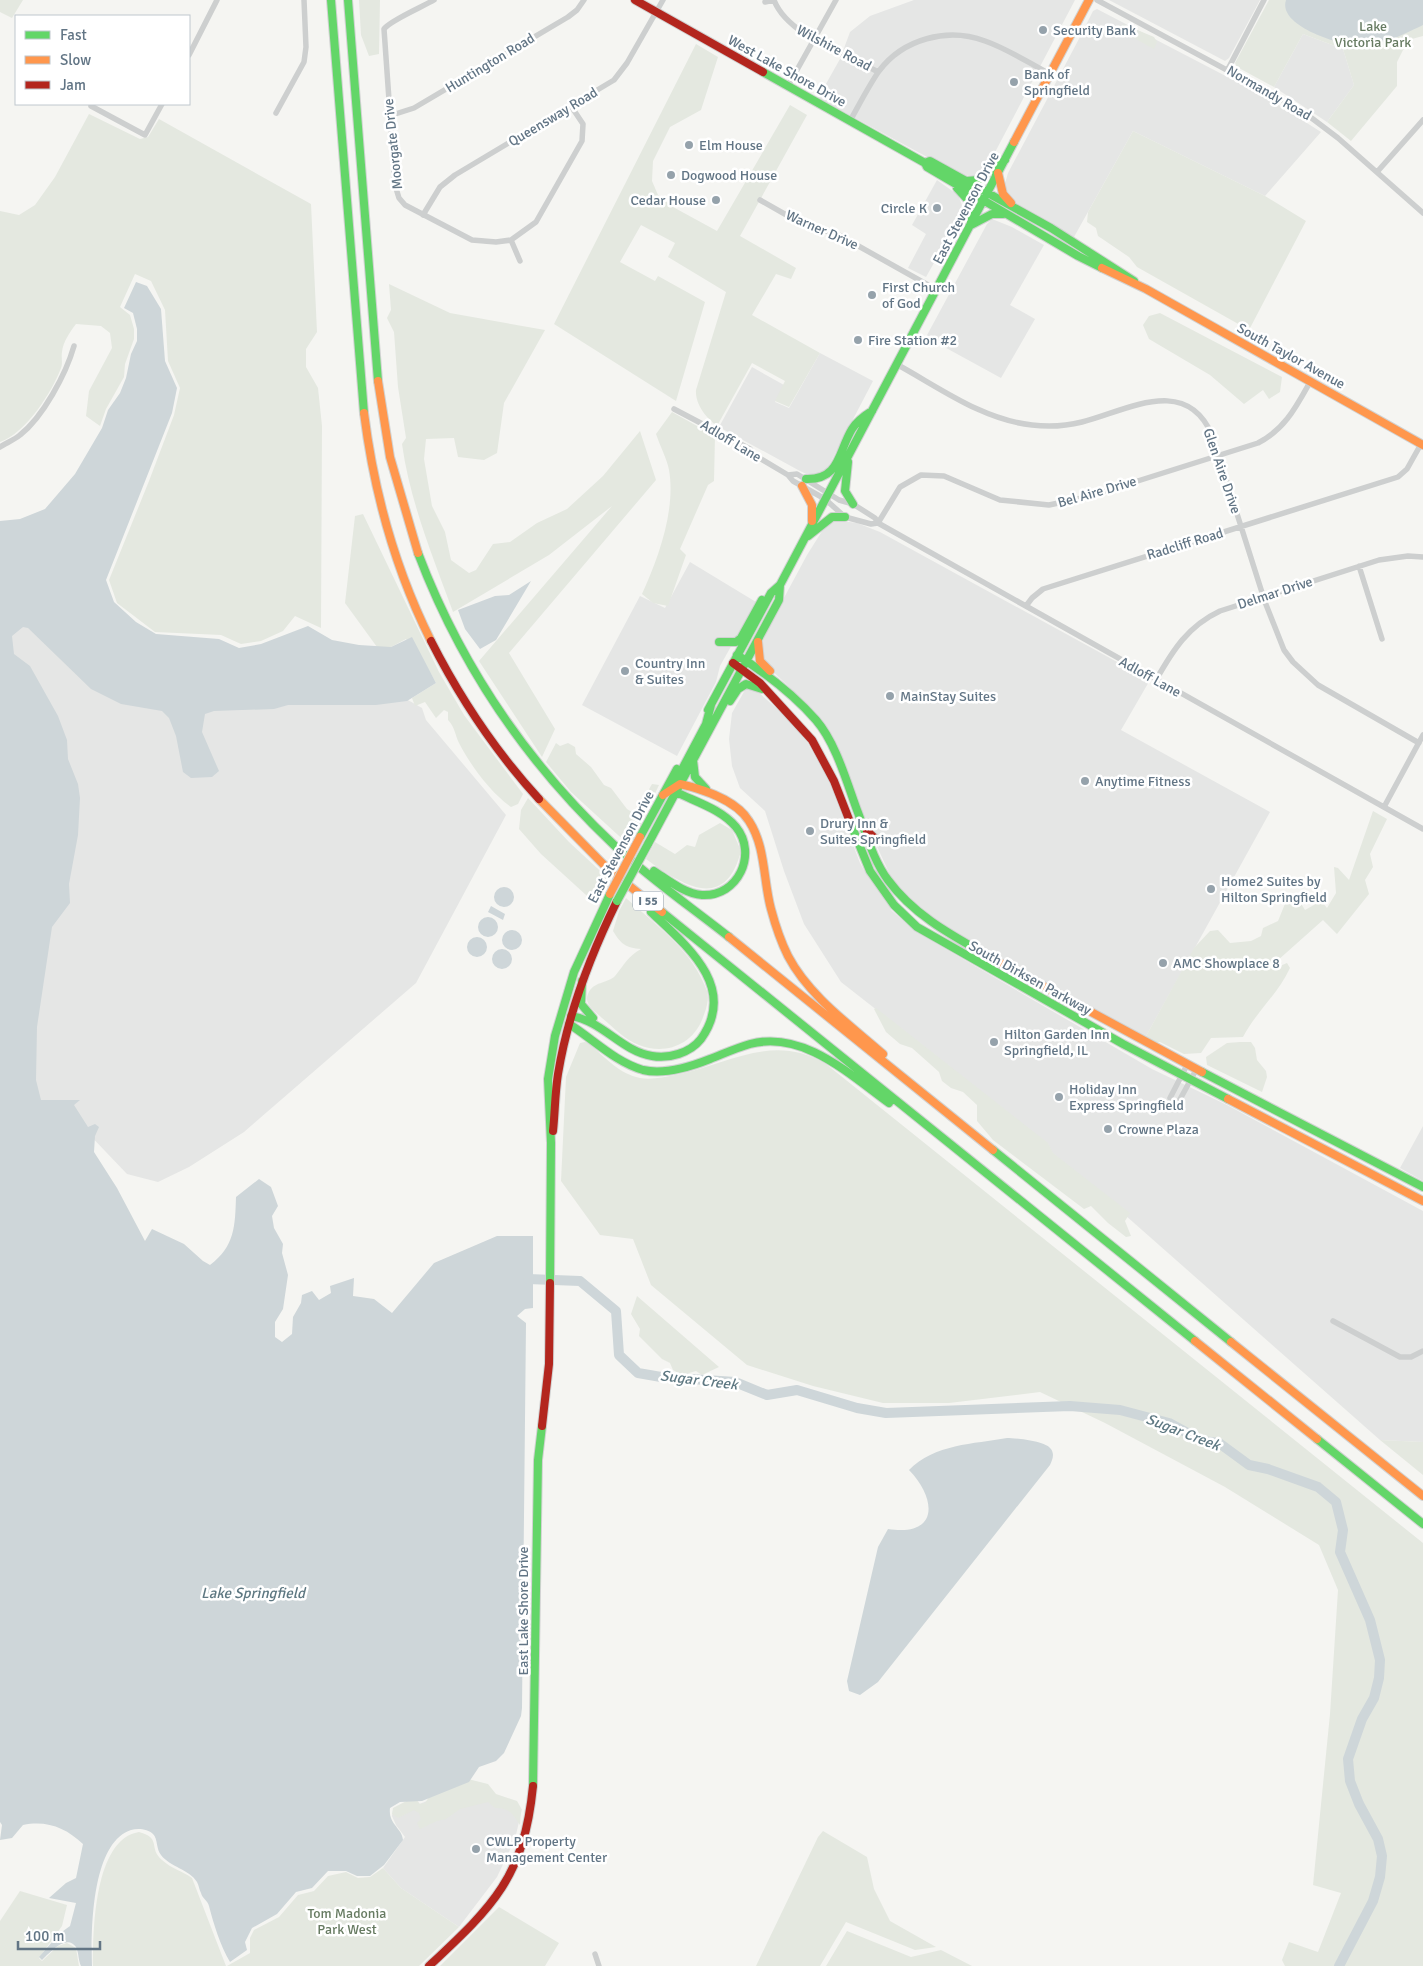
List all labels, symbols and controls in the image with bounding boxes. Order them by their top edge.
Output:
legend [15,15,190,105]
park label: Lake Victoria Park [1335,18,1411,51]
street label: Wilshire Road [794,21,874,75]
place label: Security Bank [1053,22,1136,39]
marker: Security Bank [1037,24,1049,36]
text: Fast [60,26,87,44]
street label: Huntington Road [442,30,538,96]
street label: West Lake Shore Drive [725,31,849,111]
text: Slow [60,51,91,69]
street label: Normandy Road [1224,62,1314,124]
place label: Bank of Springfield [1024,66,1090,99]
text: Jam [60,76,86,94]
marker: Bank of Springfield [1008,76,1020,88]
street label: Queensway Road [505,84,601,150]
street label: Moorgate Drive [380,98,406,190]
place label: Elm House [699,137,763,154]
marker: Elm House [683,139,695,151]
street label: East Stevenson Drive [929,149,1003,267]
place label: Dogwood House [681,167,777,184]
marker: Dogwood House [665,169,677,181]
place label: Cedar House [630,192,706,209]
marker: Cedar House [710,194,722,206]
place label: Circle K [881,200,928,217]
marker: Circle K [931,202,943,214]
street label: Warner Drive [783,206,861,254]
place label: First Church of God [882,279,955,312]
marker: First Church of God [866,289,878,301]
street label: South Taylor Avenue [1234,319,1348,393]
place label: Fire Station #2 [868,332,957,349]
marker: Fire Station #2 [852,334,864,346]
street label: Adloff Lane [697,416,765,466]
street label: Glen Aire Drive [1199,426,1245,516]
street label: Bel Aire Drive [1056,473,1138,511]
street label: Radcliff Road [1145,524,1225,564]
street label: Delmar Drive [1235,573,1315,613]
street label: Adloff Lane [1116,653,1184,701]
place label: Country Inn & Suites [635,655,705,688]
marker: Country Inn & Suites [619,665,631,677]
place label: MainStay Suites [900,688,996,705]
marker: MainStay Suites [884,690,896,702]
place label: Anytime Fitness [1095,773,1191,790]
marker: Anytime Fitness [1079,775,1091,787]
street label: East Stevenson Drive [584,788,658,906]
place label: Drury Inn & Suites Springfield [820,815,926,848]
marker: Drury Inn & Suites Springfield [804,825,816,837]
place label: Home2 Suites by Hilton Springfield [1221,873,1327,906]
marker: Home2 Suites by Hilton Springfield [1205,883,1217,895]
road number: I 55 [633,891,663,910]
street label: South Dirksen Parkway [966,937,1095,1019]
place label: AMC Showplace 8 [1173,955,1280,972]
marker: AMC Showplace 8 [1157,957,1169,969]
place label: Hilton Garden Inn Springfield, IL [1004,1026,1110,1059]
marker: Hilton Garden Inn Springfield, IL [988,1036,1000,1048]
place label: Holiday Inn Express Springfield [1069,1081,1184,1114]
marker: Holiday Inn Express Springfield [1053,1091,1065,1103]
place label: Crowne Plaza [1118,1121,1199,1138]
marker: Crowne Plaza [1102,1123,1114,1135]
water label: Sugar Creek [659,1366,740,1394]
water label: Sugar Creek [1143,1410,1224,1455]
street label: East Lake Shore Drive [515,1546,532,1676]
water label: Lake Springfield [201,1584,307,1602]
place label: CWLP Property Management Center [486,1833,608,1866]
marker: CWLP Property Management Center [470,1843,482,1855]
park label: Tom Madonia Park West [308,1905,386,1938]
scale bar [18,1918,100,1950]
text: 100 m [25,1927,65,1945]

